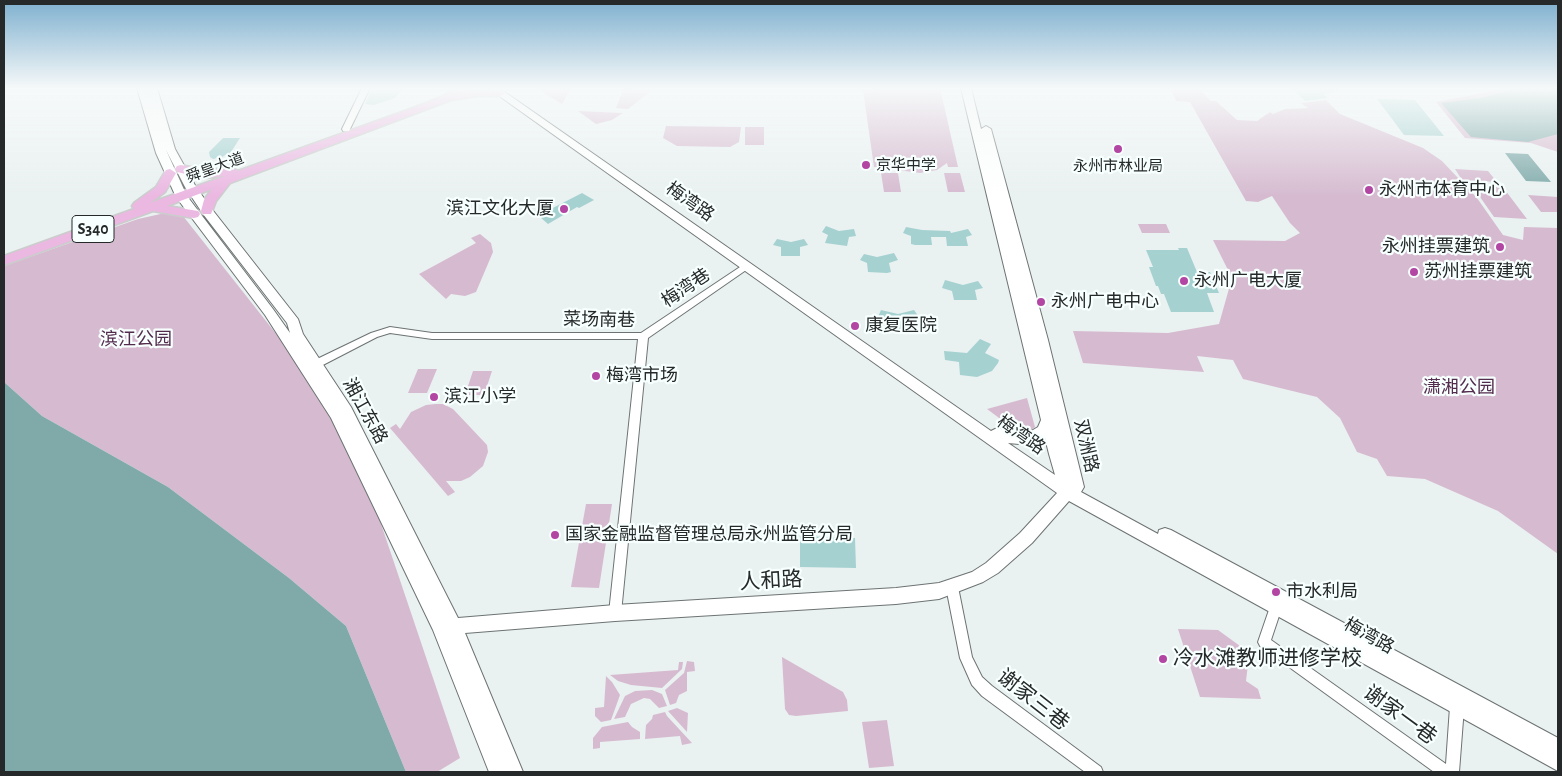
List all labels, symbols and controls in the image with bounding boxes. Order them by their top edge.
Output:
marker: 永州市林业局 [1112,143,1124,155]
street label: 舜皇大道 [184,149,246,187]
place label: 京华中学 [876,156,936,174]
place label: 永州市林业局 [1073,157,1163,175]
marker: 京华中学 [860,159,872,171]
street label: 梅湾路 [662,178,718,226]
place label: 永州市体育中心 [1379,179,1505,201]
marker: 永州市体育中心 [1363,184,1375,196]
place label: 滨江文化大厦 [446,198,554,220]
marker: 滨江文化大厦 [558,203,570,215]
road number: S340 [72,215,114,242]
place label: 永州挂票建筑 [1382,236,1490,258]
marker: 永州挂票建筑 [1494,241,1506,253]
place label: 苏州挂票建筑 [1424,261,1532,283]
street label: 梅湾巷 [658,264,714,312]
marker: 苏州挂票建筑 [1408,266,1420,278]
place label: 永州广电大厦 [1194,270,1302,292]
marker: 永州广电大厦 [1178,275,1190,287]
place label: 永州广电中心 [1051,291,1159,313]
marker: 永州广电中心 [1035,296,1047,308]
street label: 菜场南巷 [563,309,635,331]
place label: 康复医院 [865,315,937,337]
marker: 康复医院 [849,320,861,332]
park label: 滨江公园 [100,329,172,351]
place label: 梅湾市场 [606,365,678,387]
marker: 梅湾市场 [590,370,602,382]
street label: 湘江东路 [338,374,392,448]
park label: 潇湘公园 [1423,377,1495,399]
place label: 滨江小学 [444,386,516,408]
marker: 滨江小学 [428,391,440,403]
street label: 梅湾路 [993,411,1049,459]
street label: 双洲路 [1069,417,1103,475]
place label: 国家金融监督管理总局永州监管分局 [565,524,853,546]
marker: 国家金融监督管理总局永州监管分局 [549,529,561,541]
street label: 人和路 [739,567,803,595]
place label: 市水利局 [1286,581,1358,603]
marker: 市水利局 [1270,586,1282,598]
street label: 梅湾路 [1340,613,1398,659]
place label: 冷水滩教师进修学校 [1173,646,1362,672]
marker: 冷水滩教师进修学校 [1157,653,1169,665]
street label: 谢家三巷 [992,664,1074,736]
street label: 谢家一巷 [1359,680,1441,750]

